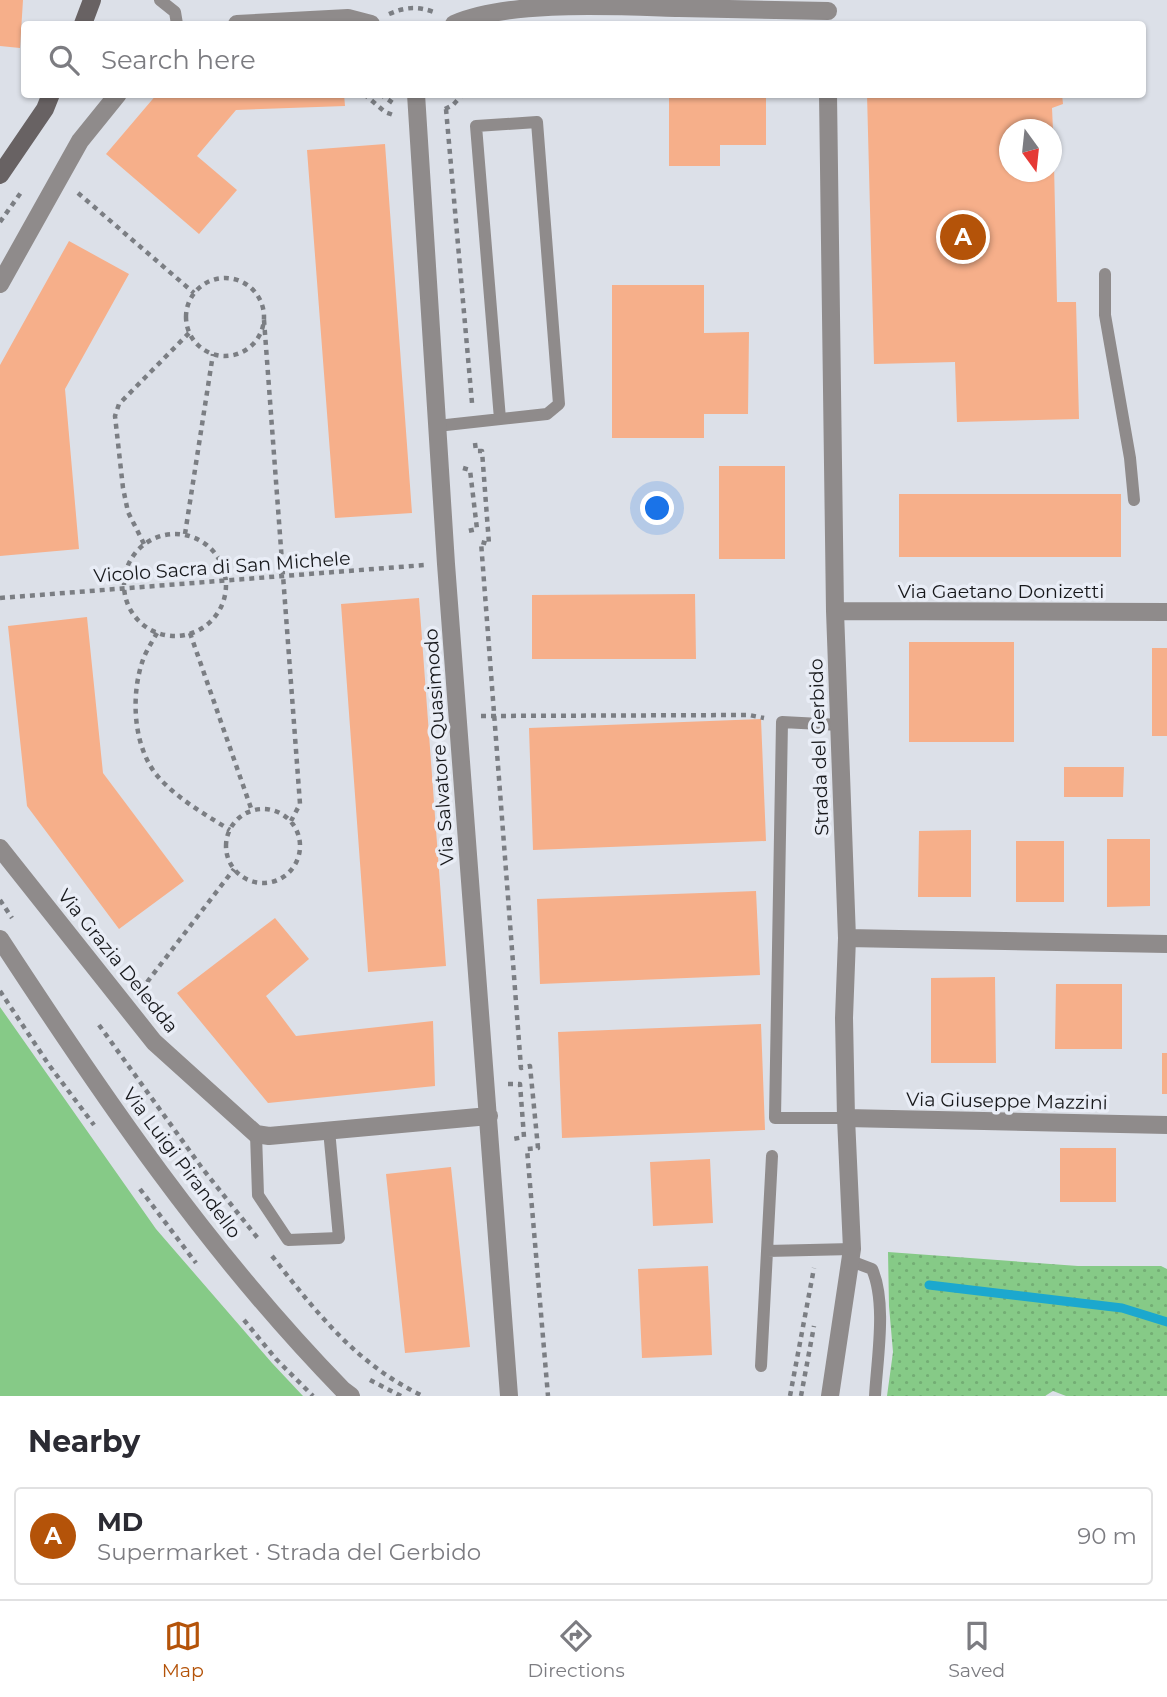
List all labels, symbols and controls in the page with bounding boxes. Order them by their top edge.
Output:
search box [21,21,1146,98]
icon: search [45,41,83,79]
text: Search here [101,44,256,76]
north arrow [999,119,1062,182]
pin: A [940,211,986,263]
your location [640,491,674,525]
street label: Vicolo Sacra di San Michele [93,547,351,587]
street label: Via Gaetano Donizetti [898,580,1104,603]
street label: Via Salvatore Quasimodo [419,628,459,866]
street label: Strada del Gerbido [804,658,834,836]
street label: Via Grazia Deledda [53,884,183,1038]
street label: Via Luigi Pirandello [118,1083,246,1243]
street label: Via Giuseppe Mazzini [906,1088,1108,1114]
text: Nearby [28,1423,140,1460]
text: MD [97,1506,143,1538]
text: A [44,1522,62,1550]
text: 90 m [1077,1522,1137,1550]
text: Supermarket · Strada del Gerbido [97,1538,481,1566]
tab: Map [162,1617,204,1682]
tab: Directions [527,1617,625,1682]
tab: Saved [948,1617,1005,1682]

